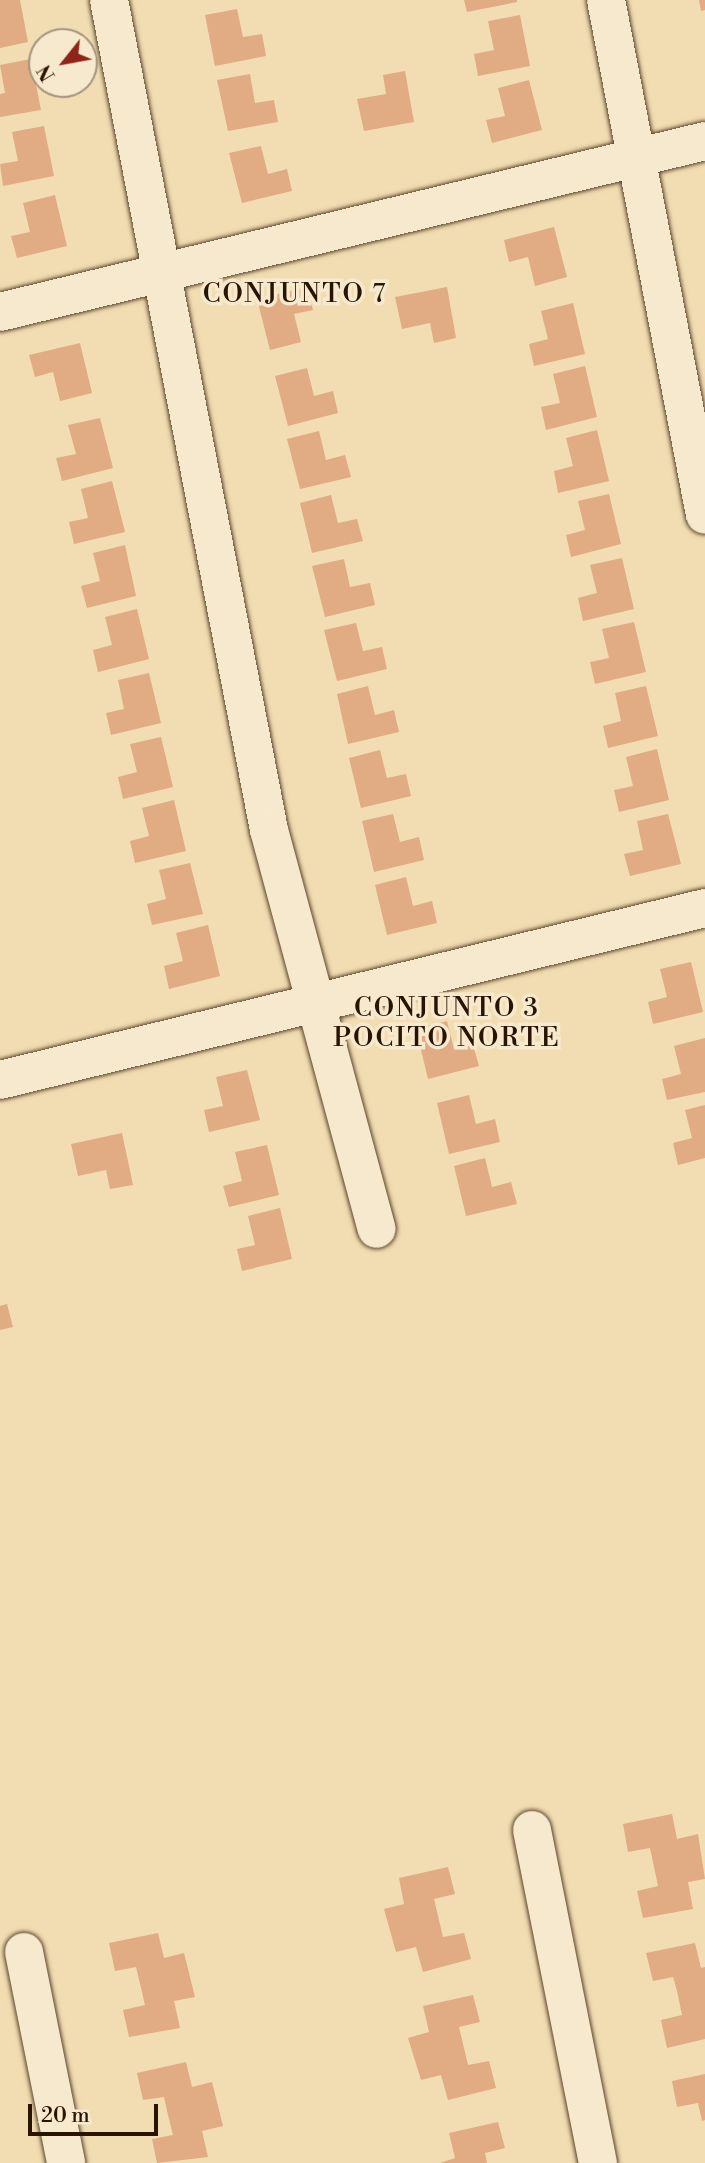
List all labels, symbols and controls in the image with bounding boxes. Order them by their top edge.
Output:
north arrow [28,28,98,98]
text: N [33,60,61,85]
district label: CONJUNTO 7 [204,279,386,311]
district label: CONJUNTO 3 POCITO NORTE [335,993,559,1054]
scale bar [32,2090,161,2134]
text: 20 m [41,2103,90,2129]

